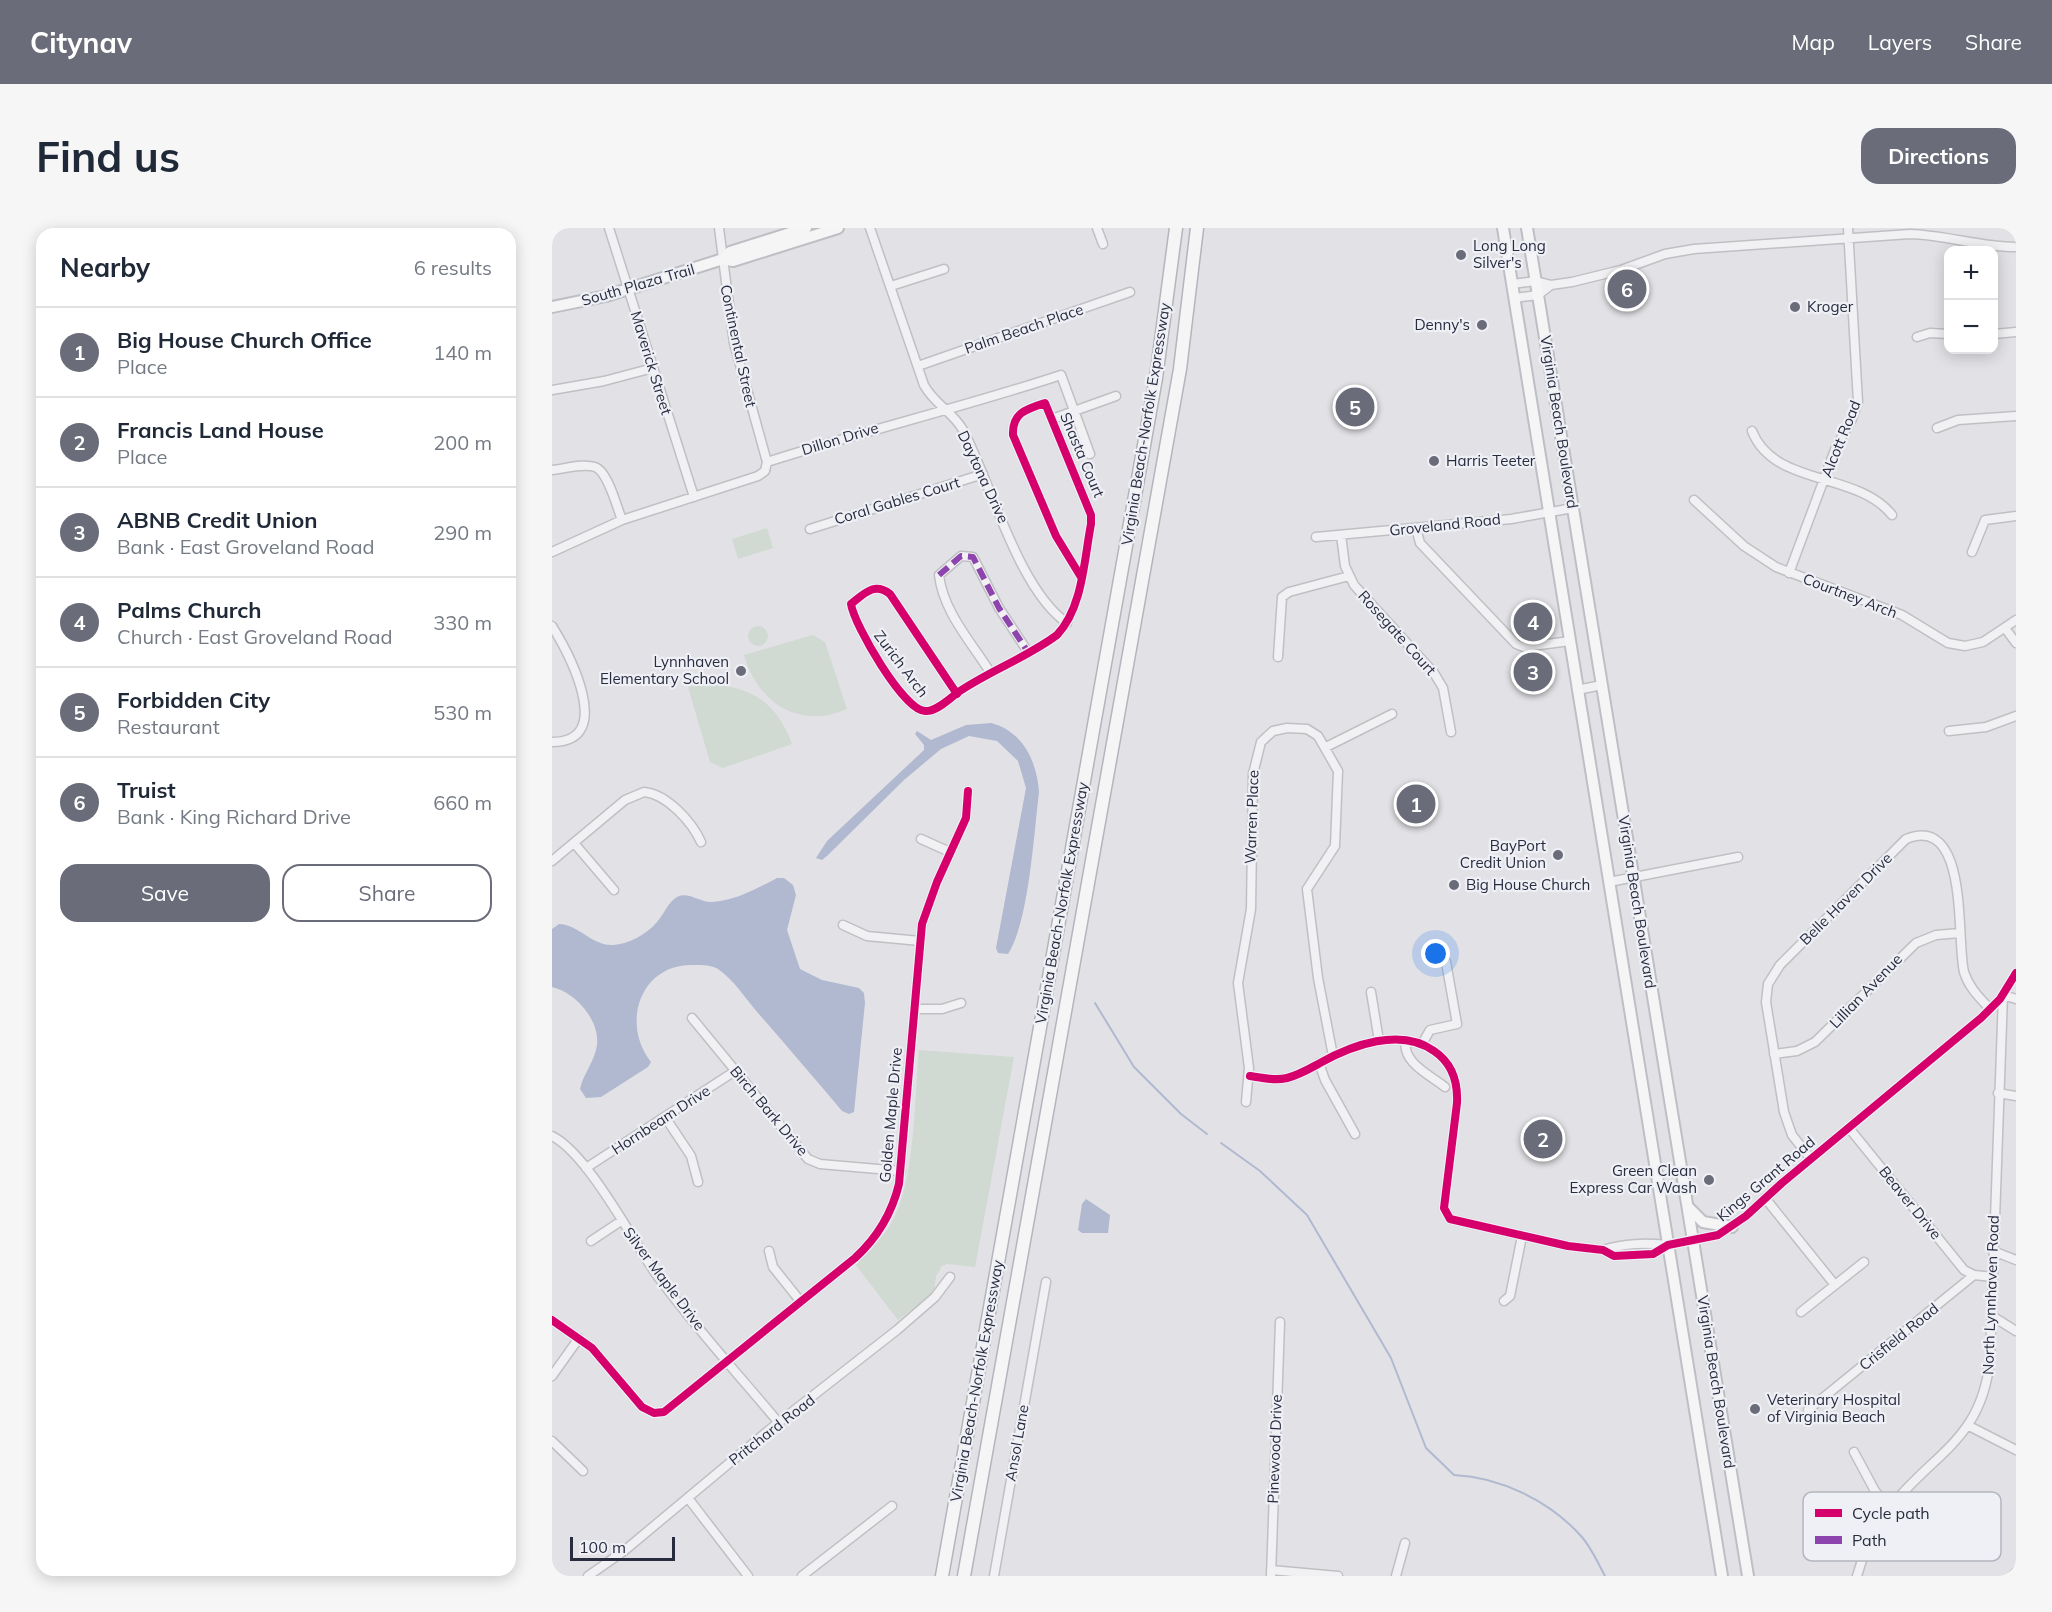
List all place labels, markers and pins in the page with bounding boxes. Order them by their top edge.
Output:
place label: Long Long Silver's [1473,236,1546,272]
marker: Long Long Silver's [1454,248,1468,262]
pin: 6 [1608,266,1646,312]
place label: Kroger [1807,297,1854,316]
marker: Kroger [1788,300,1802,314]
place label: Denny's [1414,315,1470,334]
marker: Denny's [1475,318,1489,332]
pin: 5 [1336,384,1374,429]
place label: Harris Teeter [1446,451,1536,470]
marker: Harris Teeter [1427,454,1441,468]
pin: 4 [1514,600,1552,644]
pin: 3 [1514,650,1552,694]
place label: Lynnhaven Elementary School [600,652,729,688]
marker: Lynnhaven Elementary School [734,664,748,678]
pin: 1 [1396,782,1436,826]
place label: BayPort Credit Union [1460,836,1546,872]
marker: BayPort Credit Union [1551,848,1565,862]
place label: Big House Church [1466,875,1590,894]
marker: Big House Church [1447,878,1461,892]
pin: 2 [1524,1116,1562,1162]
place label: Green Clean Express Car Wash [1569,1161,1697,1197]
marker: Green Clean Express Car Wash [1702,1173,1716,1187]
place label: Veterinary Hospital of Virginia Beach [1767,1390,1901,1426]
marker: Veterinary Hospital of Virginia Beach [1748,1402,1762,1416]

